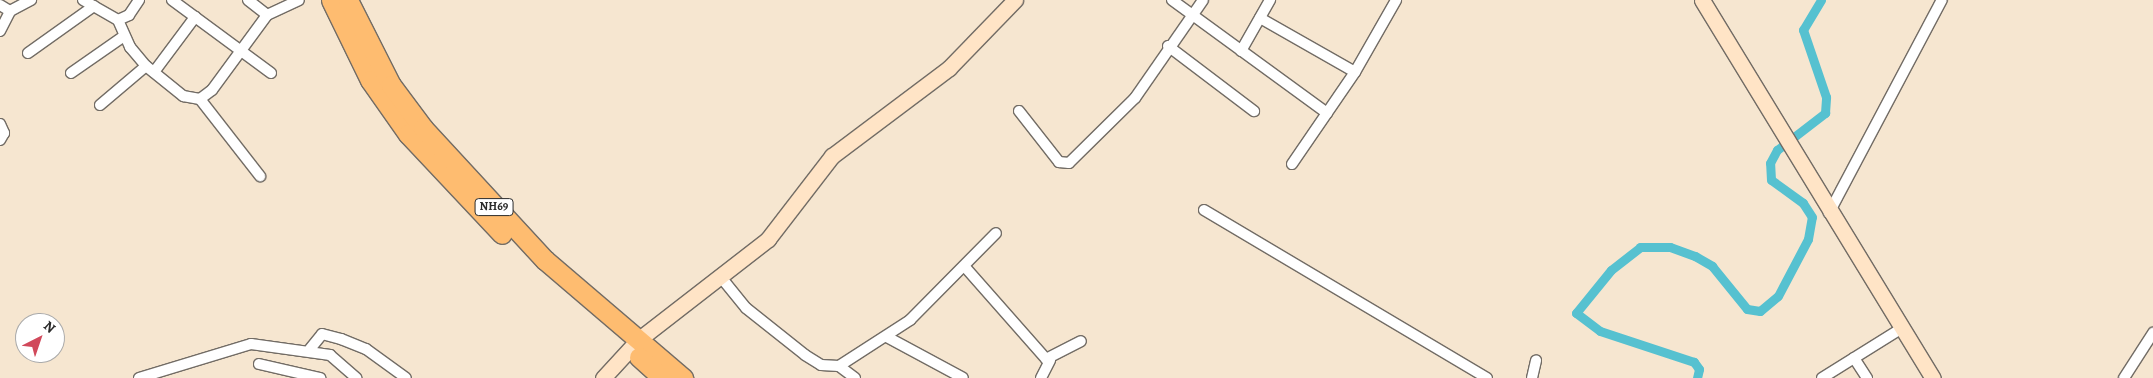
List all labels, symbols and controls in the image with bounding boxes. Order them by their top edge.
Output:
road number: NH69 [474,198,514,216]
north arrow [15,313,65,363]
text: N [39,317,60,338]

